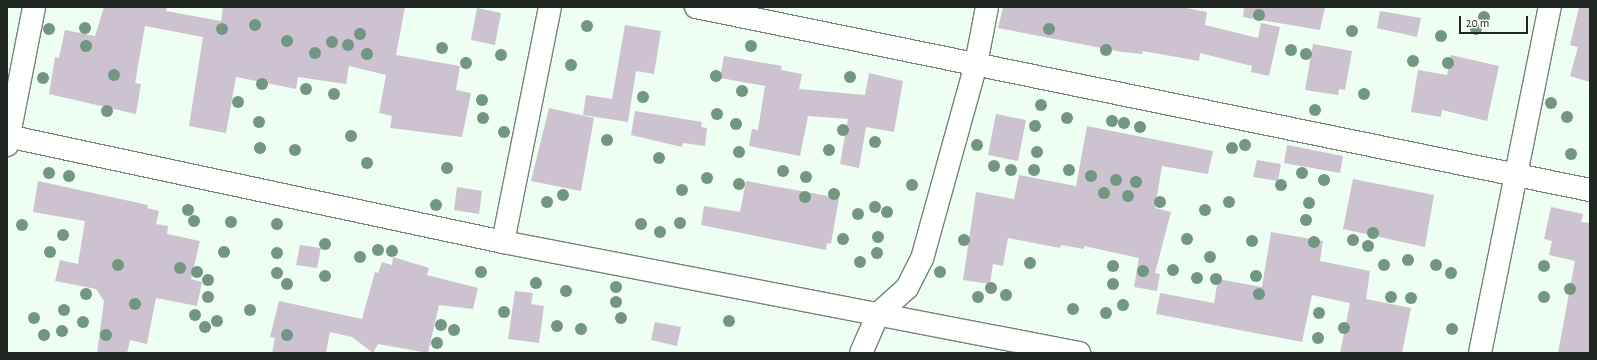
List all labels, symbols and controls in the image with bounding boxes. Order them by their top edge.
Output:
scale bar [1461,8,1530,34]
text: 20 m [1466,17,1489,29]

